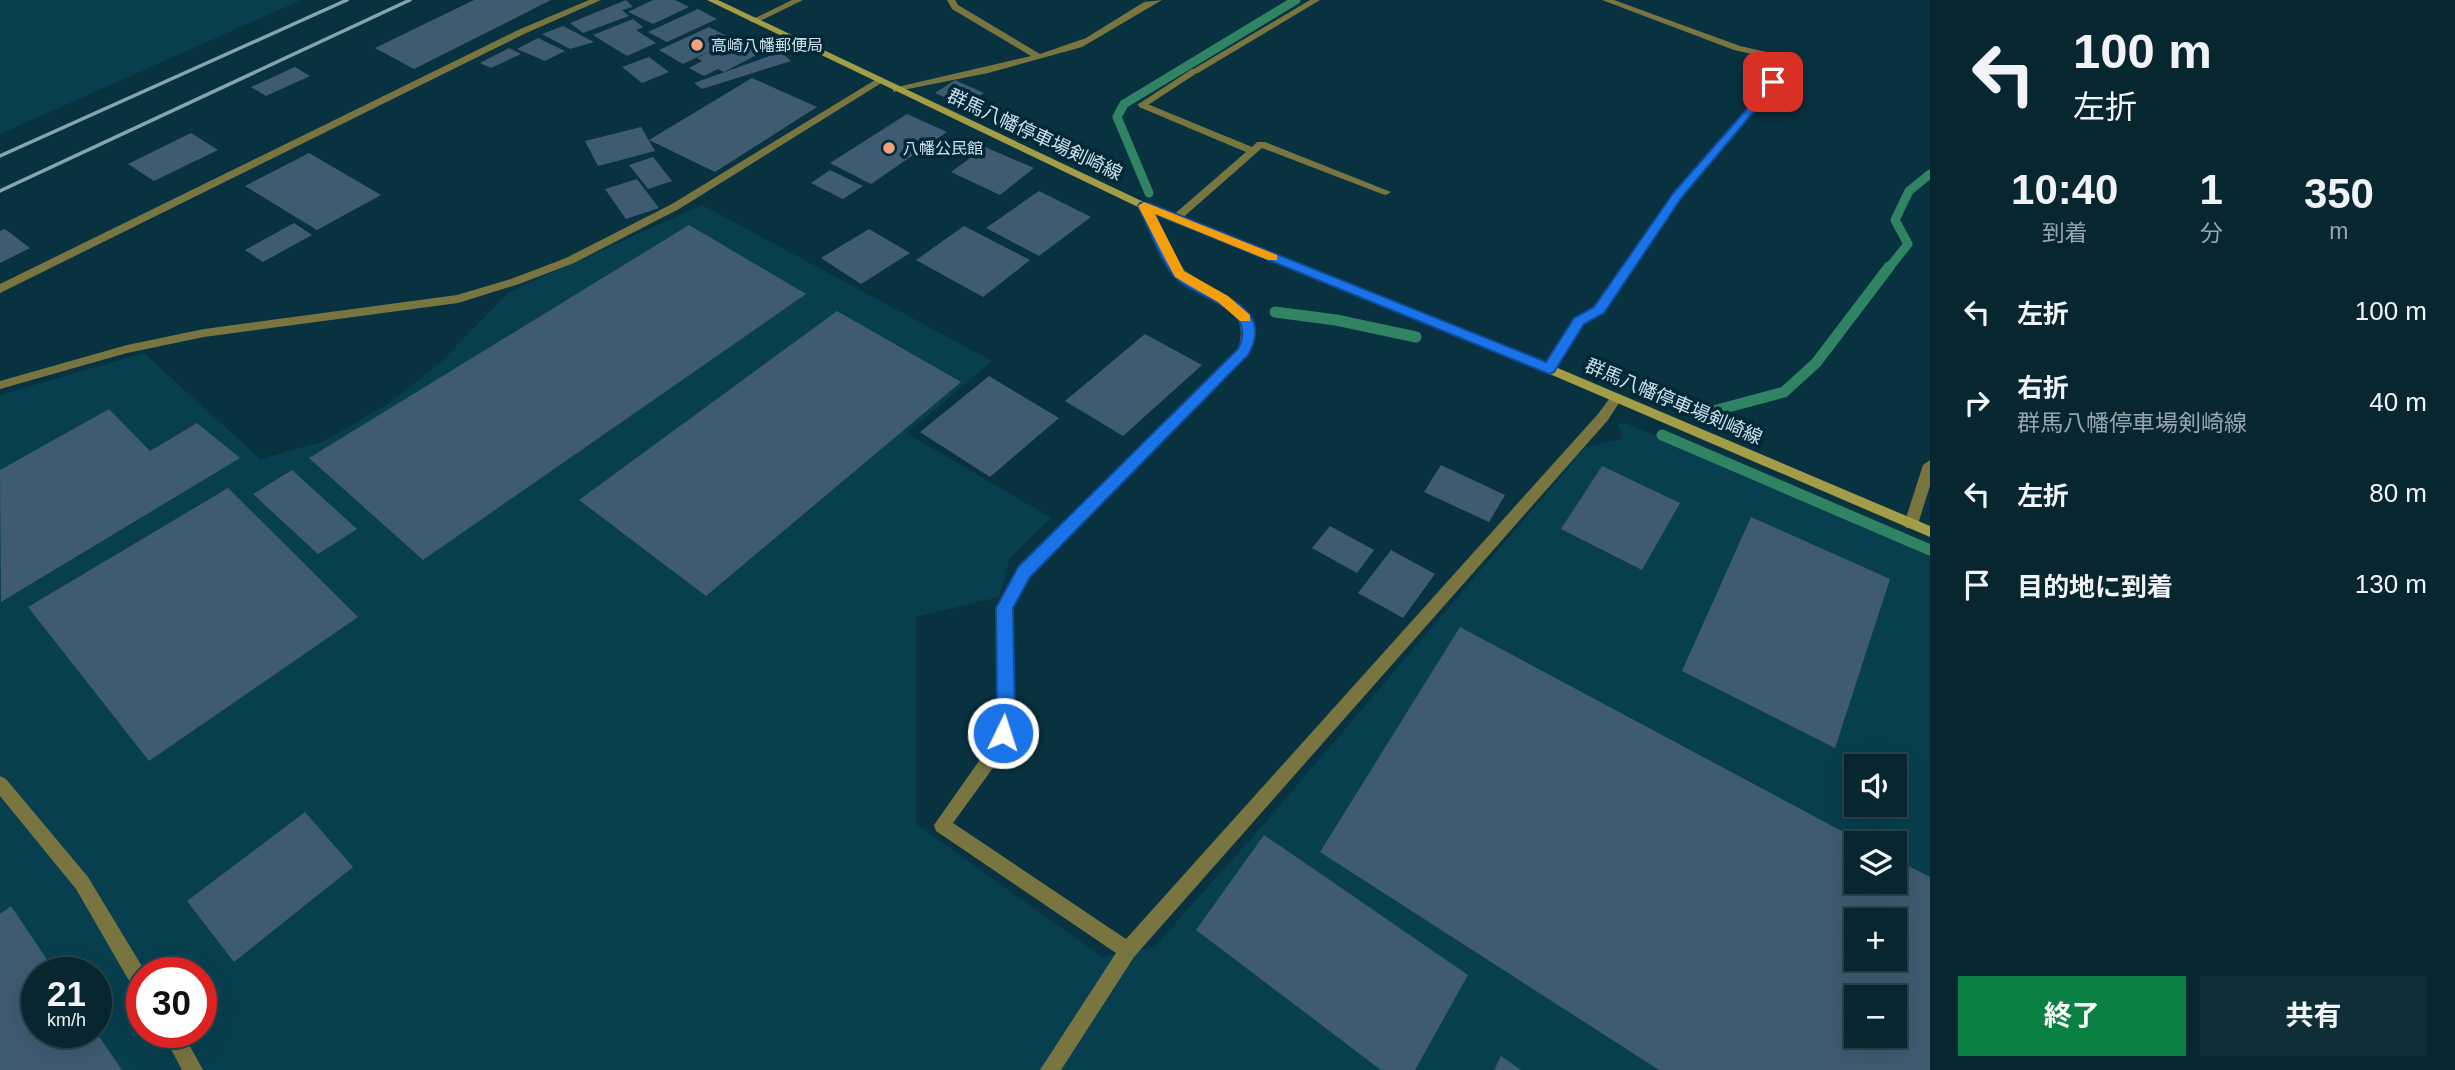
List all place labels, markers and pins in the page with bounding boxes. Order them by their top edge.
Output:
marker: 高崎八幡郵便局 [689,37,705,53]
place label: 高崎八幡郵便局 [711,37,823,54]
pin [1743,52,1803,112]
marker: 八幡公民館 [881,140,897,156]
place label: 八幡公民館 [903,140,983,157]

